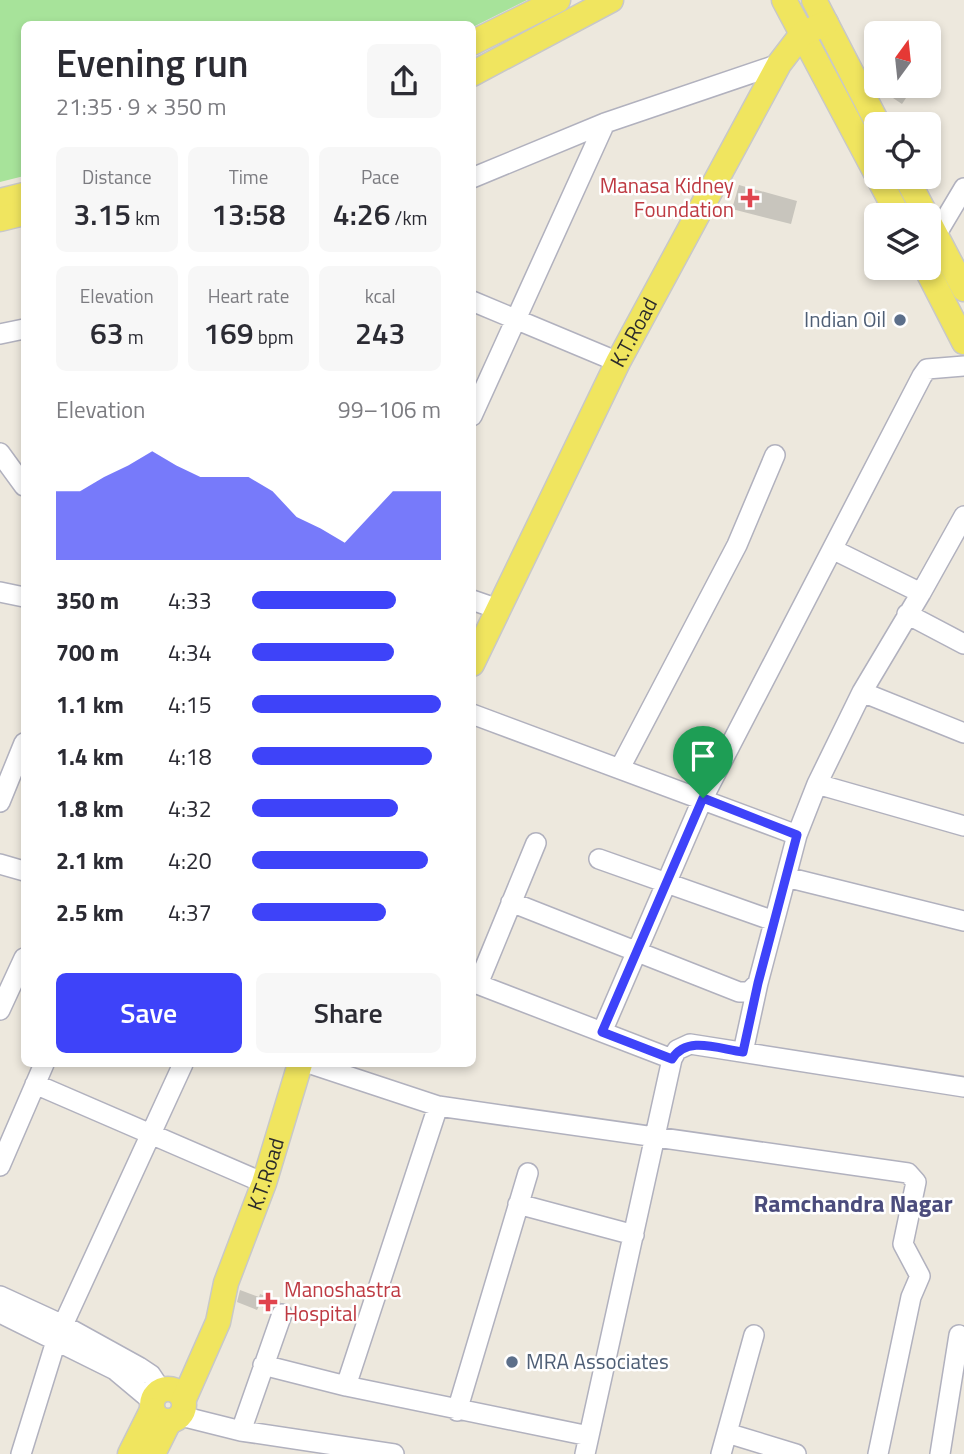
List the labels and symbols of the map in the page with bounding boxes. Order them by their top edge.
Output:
north arrow [864,21,942,98]
place label: Manasa Kidney Foundation [600,169,734,225]
marker: Manasa Kidney Foundation [740,188,760,208]
street label: K.T.Road [601,291,665,373]
place label: Indian Oil [804,303,886,335]
marker: Indian Oil [892,312,908,328]
pin [673,726,733,798]
street label: K.T.Road [238,1134,292,1215]
district label: Ramchandra Nagar [753,1185,953,1221]
place label: Manoshastra Hospital [284,1273,401,1329]
marker: Manoshastra Hospital [258,1292,278,1312]
place label: MRA Associates [526,1345,669,1377]
marker: MRA Associates [504,1354,520,1370]

